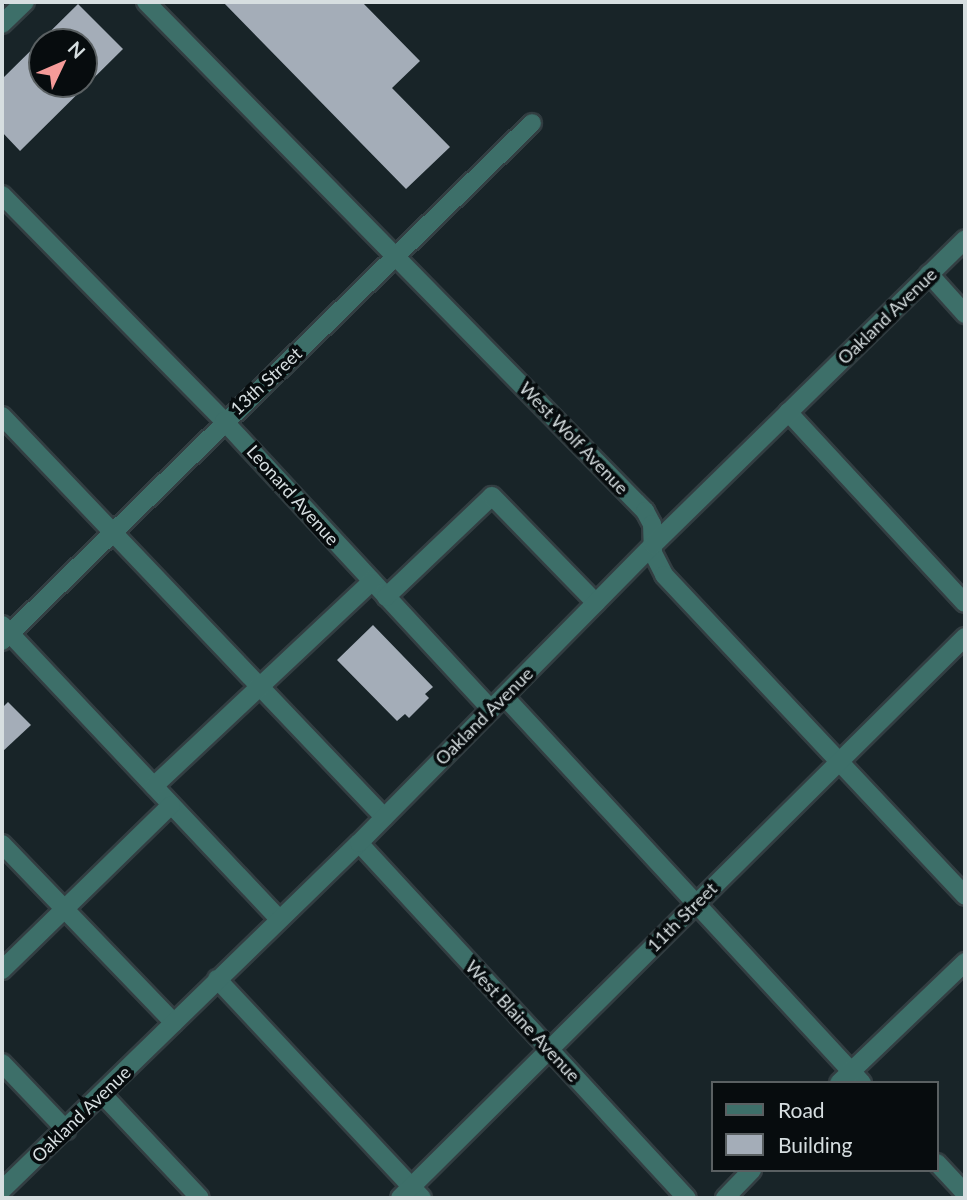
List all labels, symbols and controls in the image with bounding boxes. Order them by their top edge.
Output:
north arrow [28,28,98,98]
text: N [64,36,90,63]
street label: Oakland Avenue [833,263,941,369]
street label: 13th Street [226,343,306,419]
street label: West Wolf Avenue [515,377,633,499]
street label: Leonard Avenue [242,440,344,550]
street label: Oakland Avenue [430,662,538,770]
street label: 11th Street [643,878,721,956]
street label: West Blaine Avenue [461,956,585,1086]
street label: Oakland Avenue [27,1061,135,1167]
legend [712,1081,939,1172]
text: Road [778,1097,825,1122]
text: Building [778,1132,853,1157]

